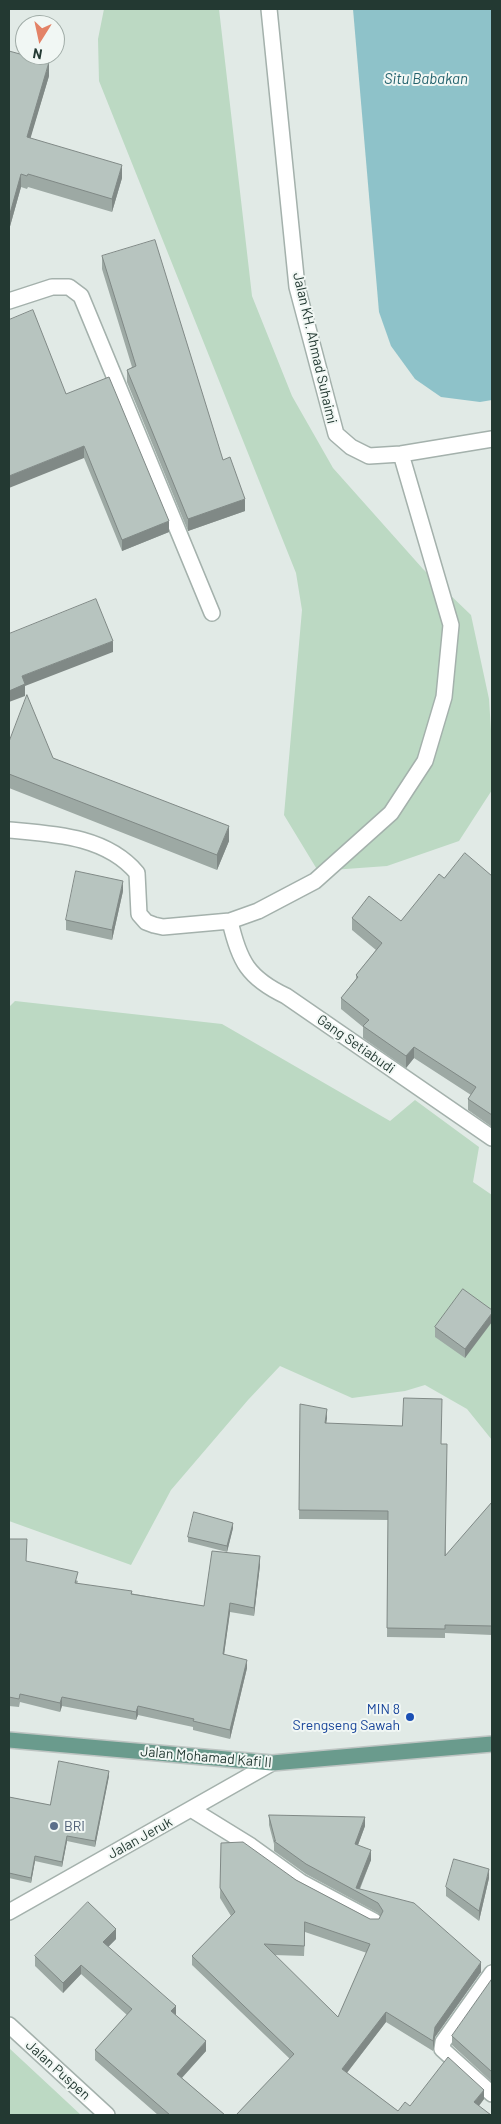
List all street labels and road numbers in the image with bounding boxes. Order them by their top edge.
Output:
street label: Jalan KH. Ahmad Suhaimi [289,271,341,425]
street label: Gang Setiabudi [314,1011,398,1077]
street label: Jalan Mohamad Kafi II [140,1743,272,1771]
street label: Jalan Jeruk [105,1813,175,1863]
street label: Jalan Puspen [22,2037,94,2103]

